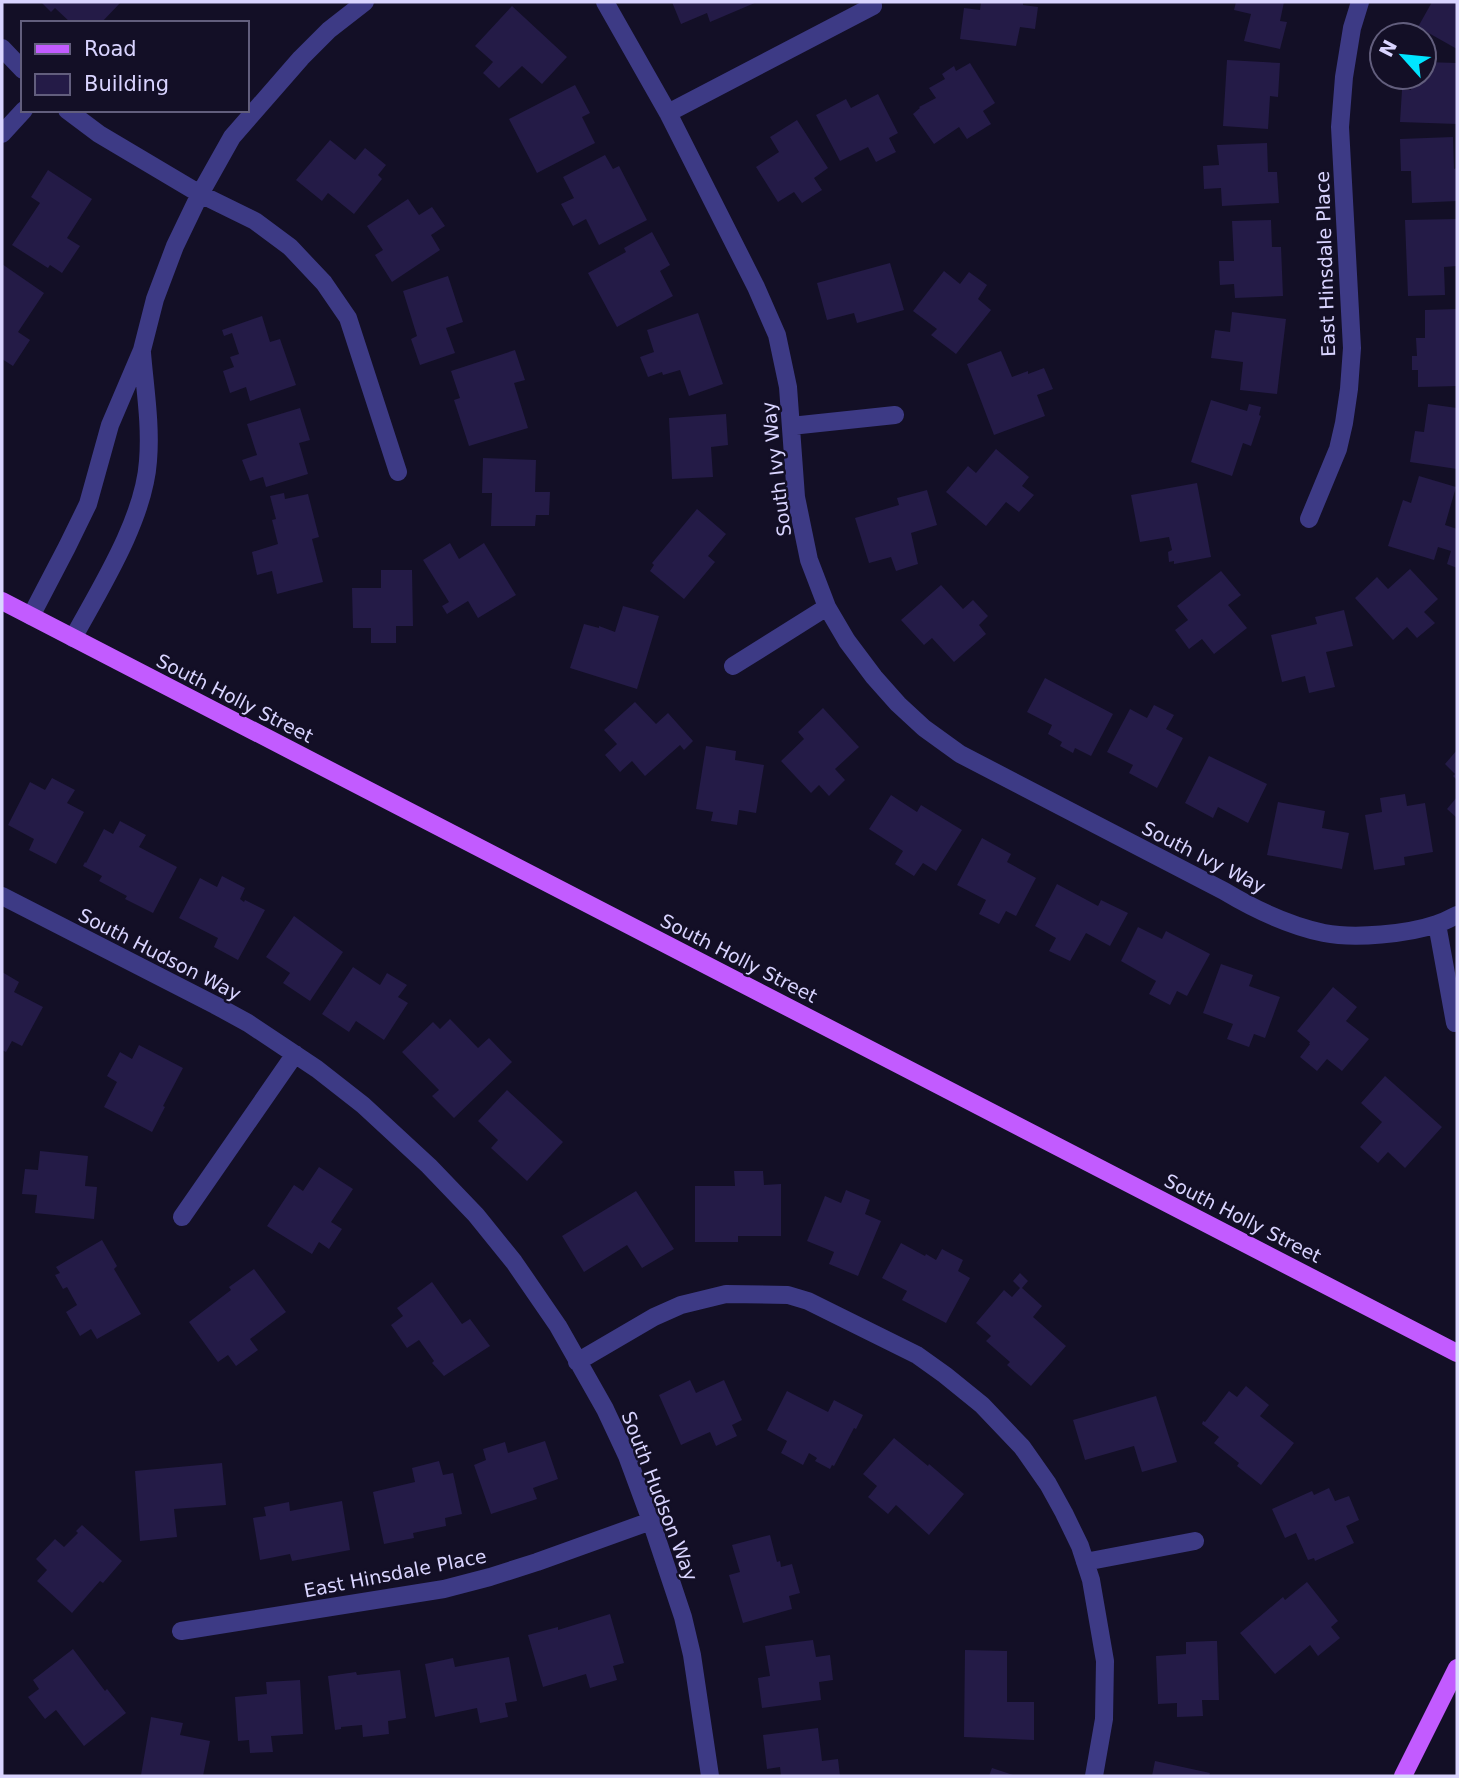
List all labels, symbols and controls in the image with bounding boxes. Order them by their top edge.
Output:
legend [21,21,248,112]
north arrow [1368,21,1438,91]
text: N [1374,36,1401,60]
text: Road [84,37,137,61]
text: Building [84,72,169,96]
street label: East Hinsdale Place [1311,171,1339,357]
street label: South Ivy Way [757,400,795,538]
street label: South Holly Street [153,649,317,747]
street label: South Ivy Way [1138,816,1270,898]
street label: South Hudson Way [75,903,245,1005]
street label: South Holly Street [657,909,821,1007]
street label: South Holly Street [1161,1169,1325,1267]
street label: South Hudson Way [618,1408,702,1584]
street label: East Hinsdale Place [302,1544,488,1602]

